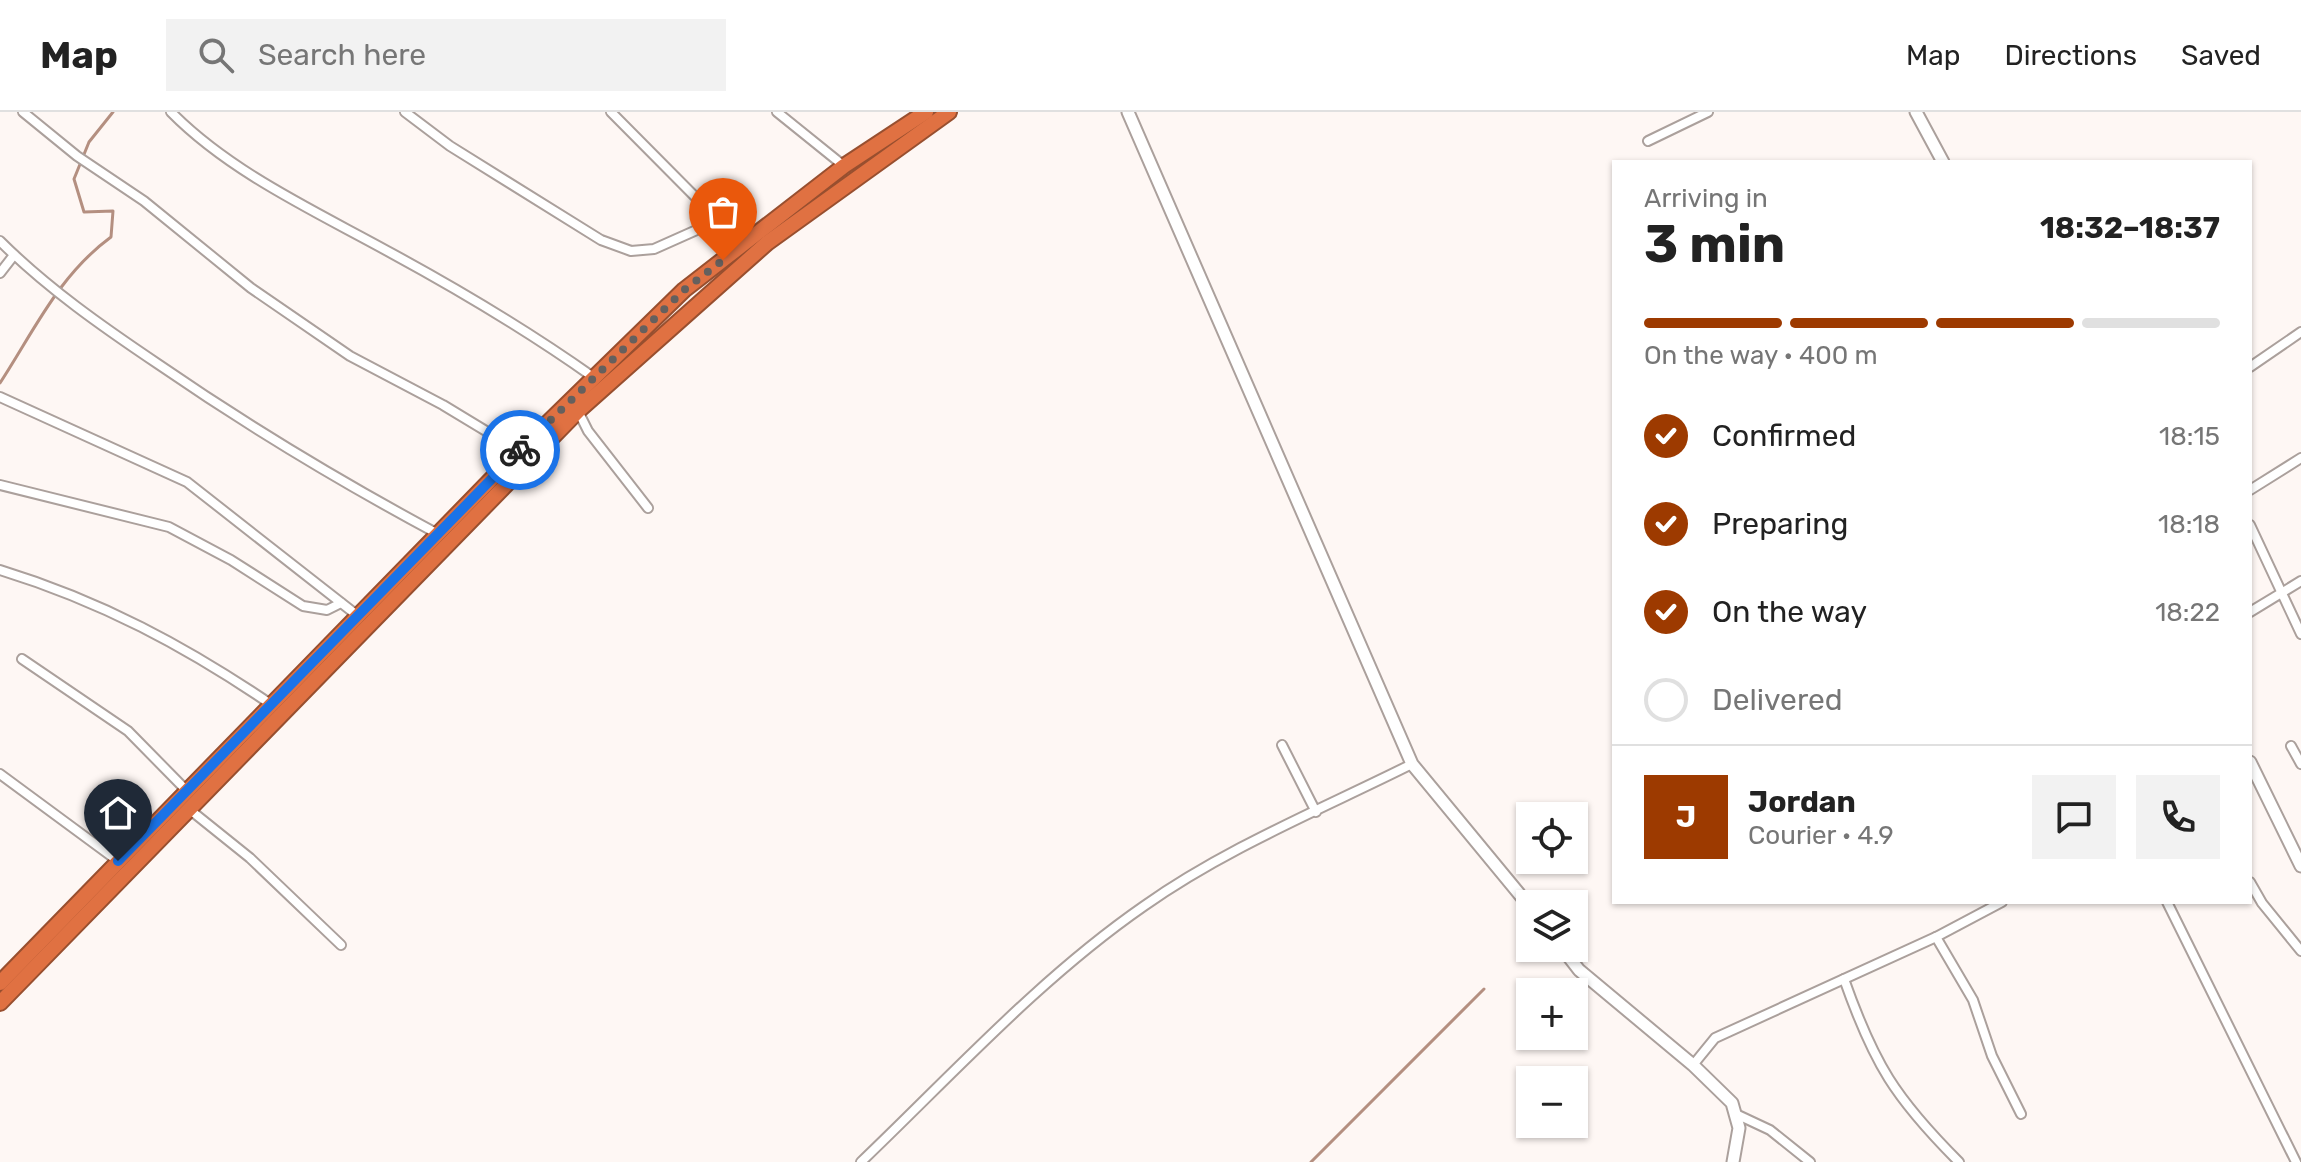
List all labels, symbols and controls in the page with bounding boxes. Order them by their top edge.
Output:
search box [166,19,726,91]
text: Map [40,32,118,78]
icon: search [194,33,238,77]
text: Search here [258,37,426,73]
text: Map [1906,39,1960,72]
text: Directions [2004,39,2137,72]
text: Saved [2181,39,2261,72]
pin [689,178,757,260]
text: Arriving in [1644,183,1768,214]
icon: bag [701,190,745,234]
text: 18:32–18:37 [2040,210,2220,246]
text: 3 min [1644,213,1785,275]
text: On the way · 400 m [1644,340,1878,371]
courier [480,410,560,490]
icon: check [1644,414,1688,458]
text: Confirmed [1712,418,1856,454]
text: 18:15 [2159,421,2220,452]
icon: bike [498,428,542,472]
icon: check [1644,502,1688,546]
text: Preparing [1712,506,1848,542]
text: 18:18 [2158,509,2220,540]
icon: check [1644,590,1688,634]
text: On the way [1712,594,1867,630]
text: 18:22 [2155,597,2220,628]
text: Delivered [1712,682,1843,718]
button: chat [2032,775,2116,859]
button: phone [2136,775,2220,859]
pin [84,779,152,861]
text: Jordan [1748,784,1856,820]
icon: home [96,791,140,835]
text: J [1676,799,1696,835]
map controls [1516,802,1588,1138]
button: locate [1516,802,1588,874]
text: Courier · 4.9 [1748,820,1894,851]
button: layers [1516,890,1588,962]
button: + [1516,978,1588,1050]
button: − [1516,1066,1588,1138]

